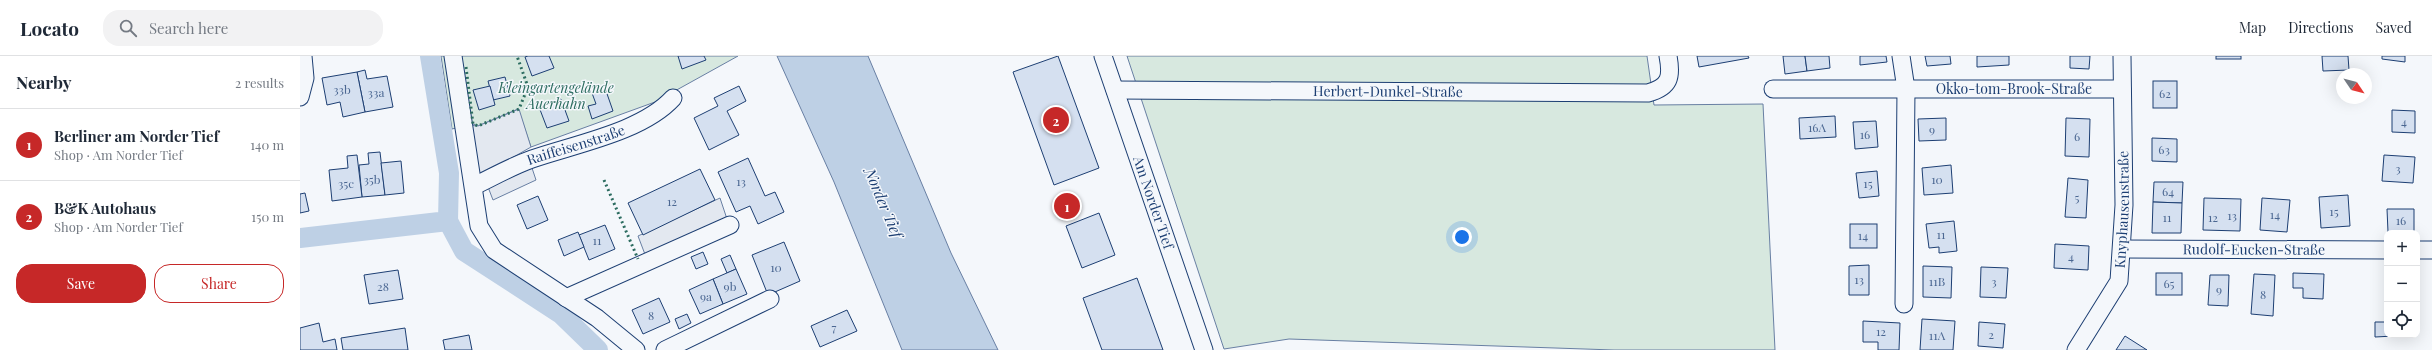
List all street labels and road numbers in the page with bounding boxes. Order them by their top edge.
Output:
street label: Okko-tom-Brook-Straße [1936,79,2092,98]
street label: Herbert-Dunkel-Straße [1313,81,1463,101]
street label: Raiffeisenstraße [524,120,627,169]
street label: Knyphausenstraße [2110,151,2133,269]
street label: Am Norder Tief [1129,153,1179,253]
street label: Rudolf-Eucken-Straße [2183,239,2325,259]

